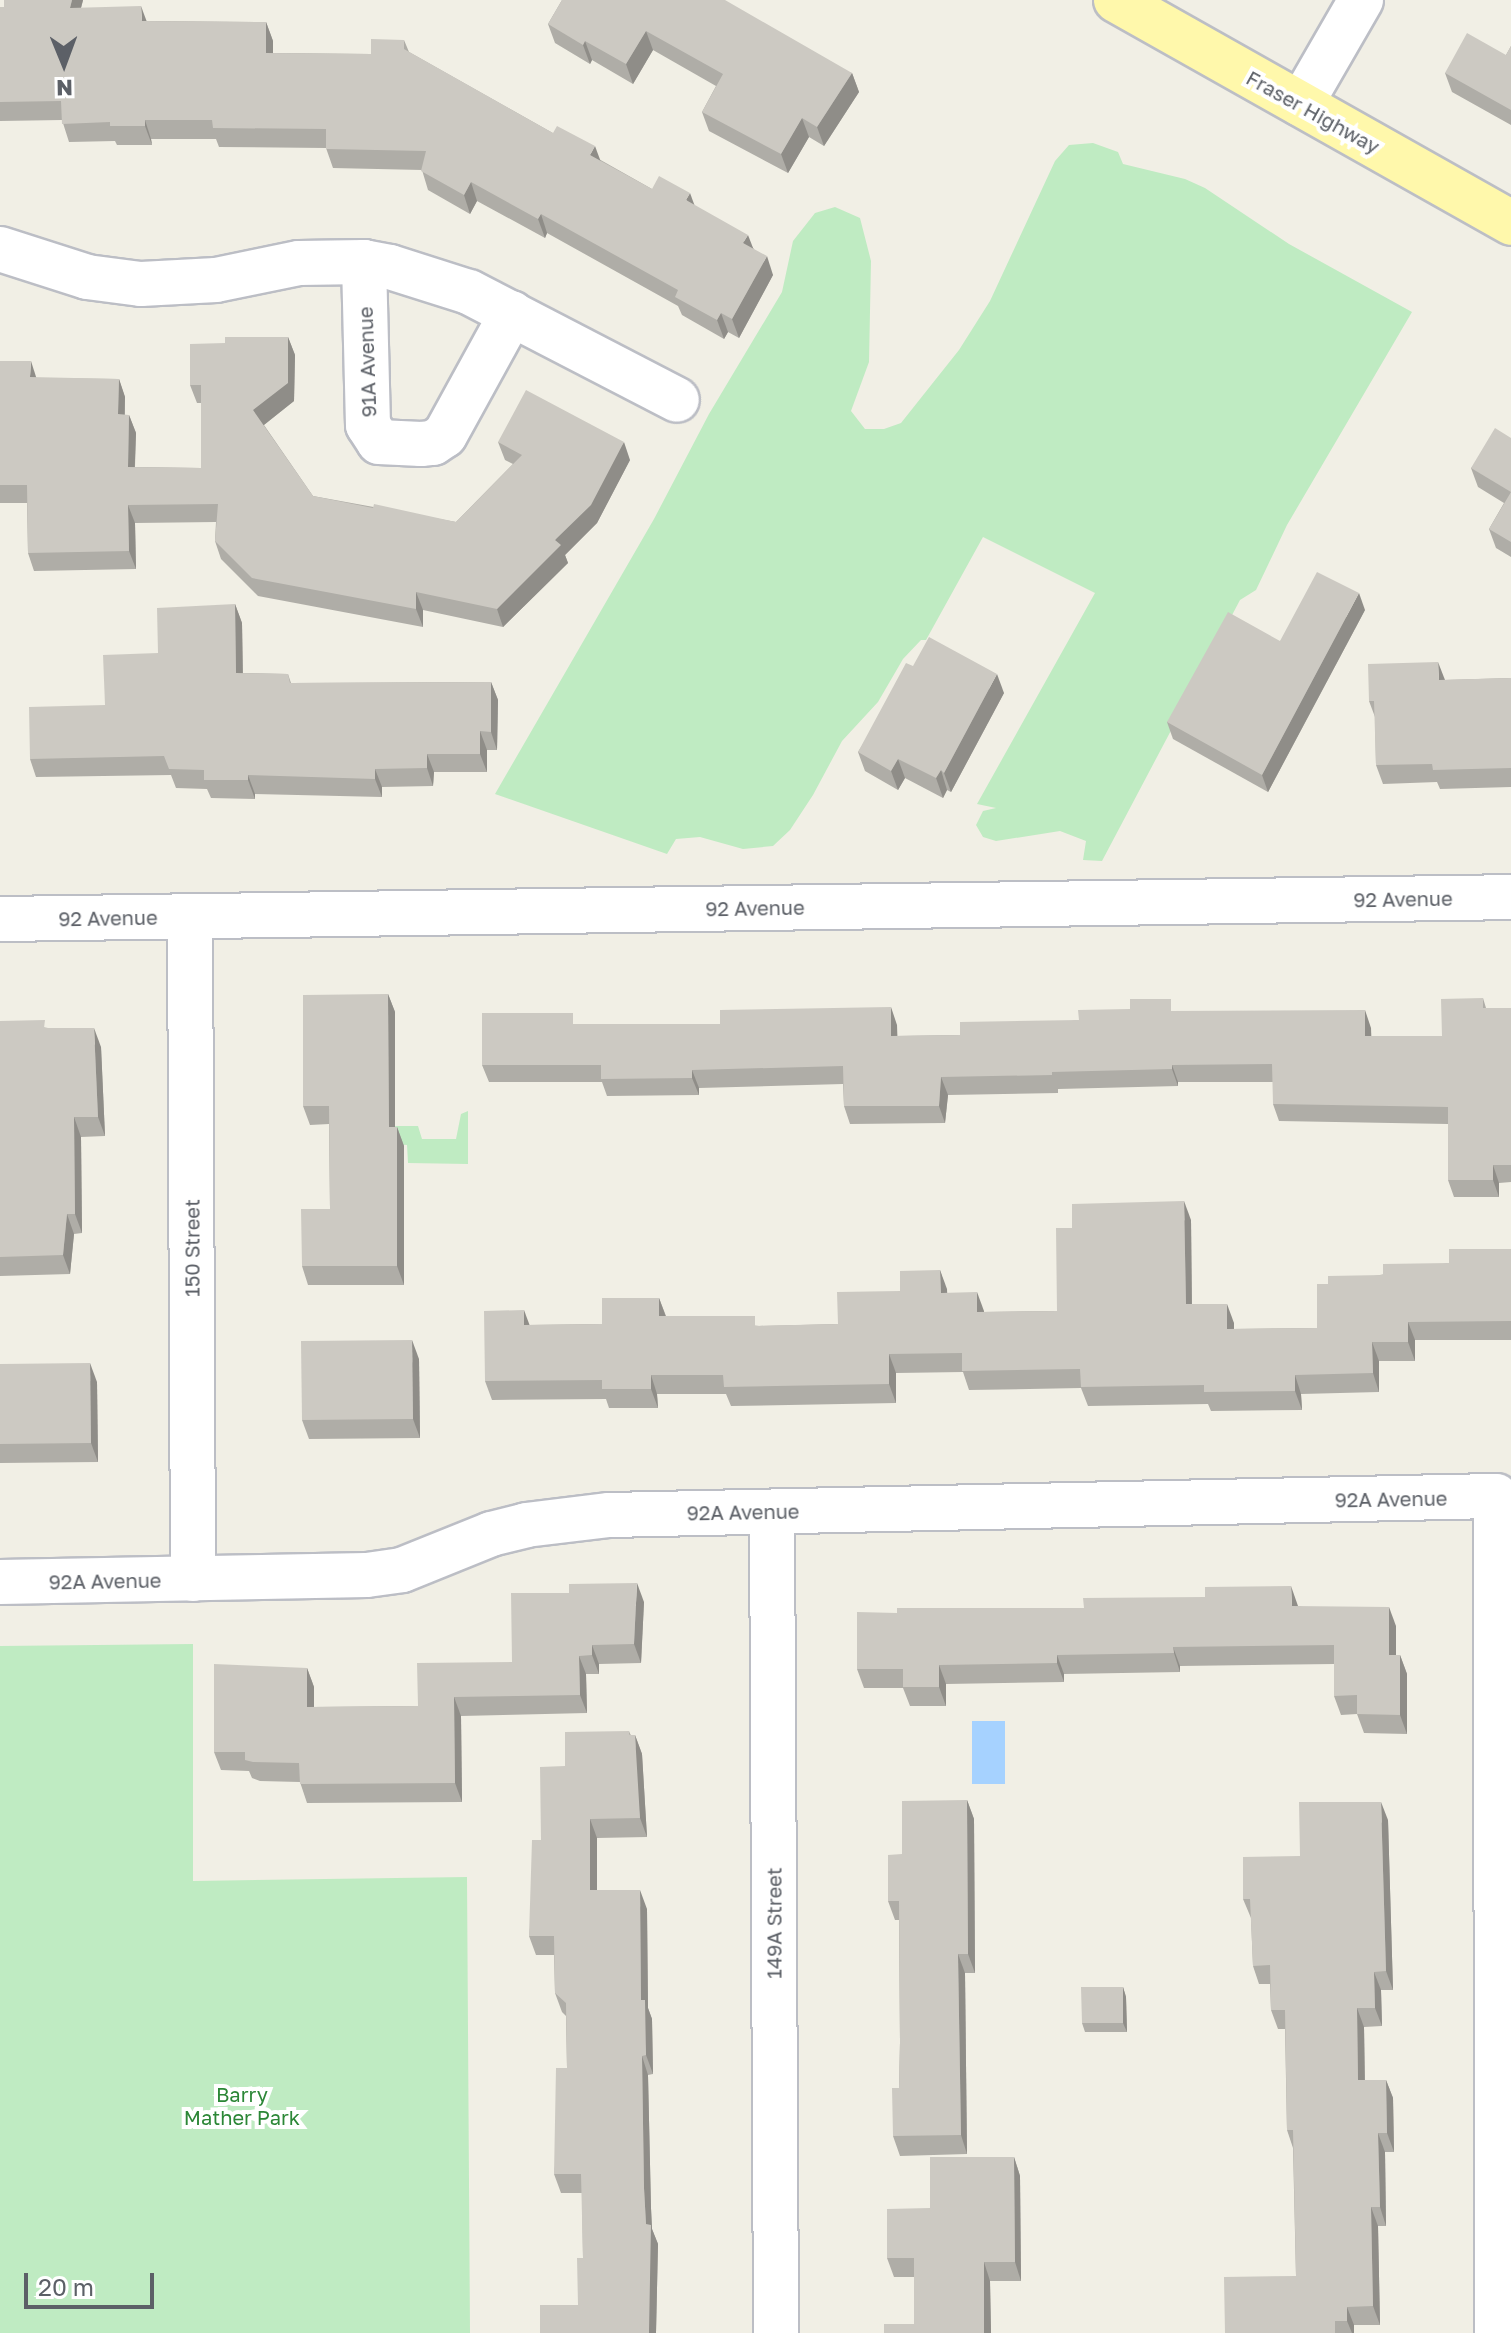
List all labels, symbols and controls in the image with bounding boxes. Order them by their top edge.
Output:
north arrow [24,24,104,104]
street label: Fraser Highway [1242,65,1384,159]
text: N [56,75,73,102]
street label: 91A Avenue [353,306,381,418]
street label: 92 Avenue [1353,886,1453,912]
street label: 92 Avenue [705,895,805,921]
street label: 92 Avenue [58,905,158,931]
street label: 150 Street [180,1199,204,1297]
street label: 92A Avenue [1334,1486,1448,1512]
street label: 92A Avenue [686,1499,800,1525]
street label: 92A Avenue [48,1568,162,1594]
street label: 149A Street [762,1867,786,1979]
park label: Barry Mather Park [184,2082,300,2129]
scale bar [28,2257,158,2307]
text: 20 m [38,2272,94,2301]

